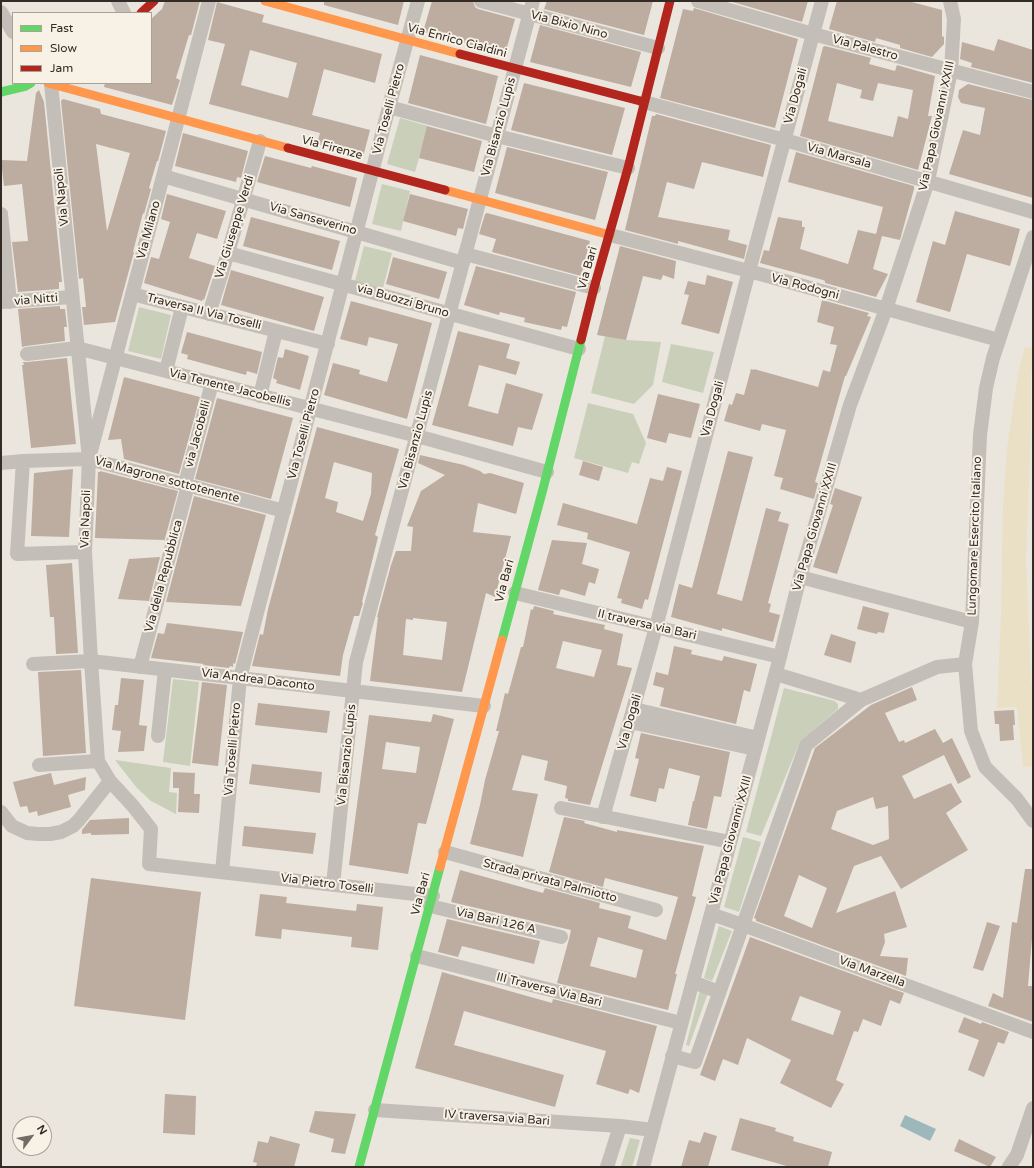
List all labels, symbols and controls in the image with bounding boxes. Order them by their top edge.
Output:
street label: Via Bixio Nino [529,8,609,42]
legend [12,12,152,84]
text: Fast [50,21,73,35]
street label: Via Enrico Cialdini [406,21,508,61]
street label: Via Palestro [831,32,899,64]
text: Slow [50,41,77,55]
street label: Via Papa Giovanni XXIII [916,60,958,192]
text: Jam [50,61,73,75]
street label: Via Toselli Pietro [370,62,408,156]
street label: Via Dogali [782,66,810,126]
street label: Via Bisanzio Lupis [479,76,519,178]
street label: Via Firenze [300,133,364,163]
street label: Via Marsala [805,140,873,172]
street label: Via Napoli [52,167,72,227]
street label: Via Giuseppe Verdi [212,174,258,280]
street label: Via Milano [134,199,164,261]
street label: Via Sanseverino [268,200,358,238]
street label: Via Bari [575,245,601,291]
street label: Via Rodogni [770,271,840,303]
street label: via Buozzi Bruno [355,281,451,321]
street label: via Nitti [14,291,58,309]
street label: Traversa II Via Toselli [145,291,263,333]
street label: Via Tenente Jacobellis [168,366,292,410]
street label: Via Dogali [699,379,727,439]
street label: Via Toselli Pietro [285,387,323,481]
street label: Via Bisanzio Lupis [396,389,436,491]
street label: via Jacobelli [182,399,214,469]
street label: Via Magrone sottotenente [93,454,241,506]
street label: Lungomare Esercito Italiano [965,456,985,616]
street label: Via Papa Giovanni XXIII [790,461,840,593]
street label: Via Napoli [78,490,94,548]
street label: Via della Repubblica [142,518,186,634]
street label: Via Bari [492,558,518,604]
street label: II traversa via Bari [596,607,698,643]
street label: Via Andrea Daconto [200,666,316,694]
street label: Via Dogali [615,692,645,752]
street label: Via Toselli Pietro [222,702,244,796]
street label: Via Bisanzio Lupis [335,704,359,806]
street label: Via Papa Giovanni XXIII [707,774,755,906]
street label: Strada privata Palmiotto [481,856,619,906]
street label: Via Pietro Toselli [280,871,374,897]
street label: Via Bari [408,871,434,917]
street label: Via Bari 126 A [455,905,537,937]
street label: Via Marzella [837,953,907,991]
street label: III Traversa Via Bari [495,970,603,1010]
street label: IV traversa via Bari [444,1107,550,1129]
north arrow [12,1116,52,1156]
text: N [34,1123,50,1137]

